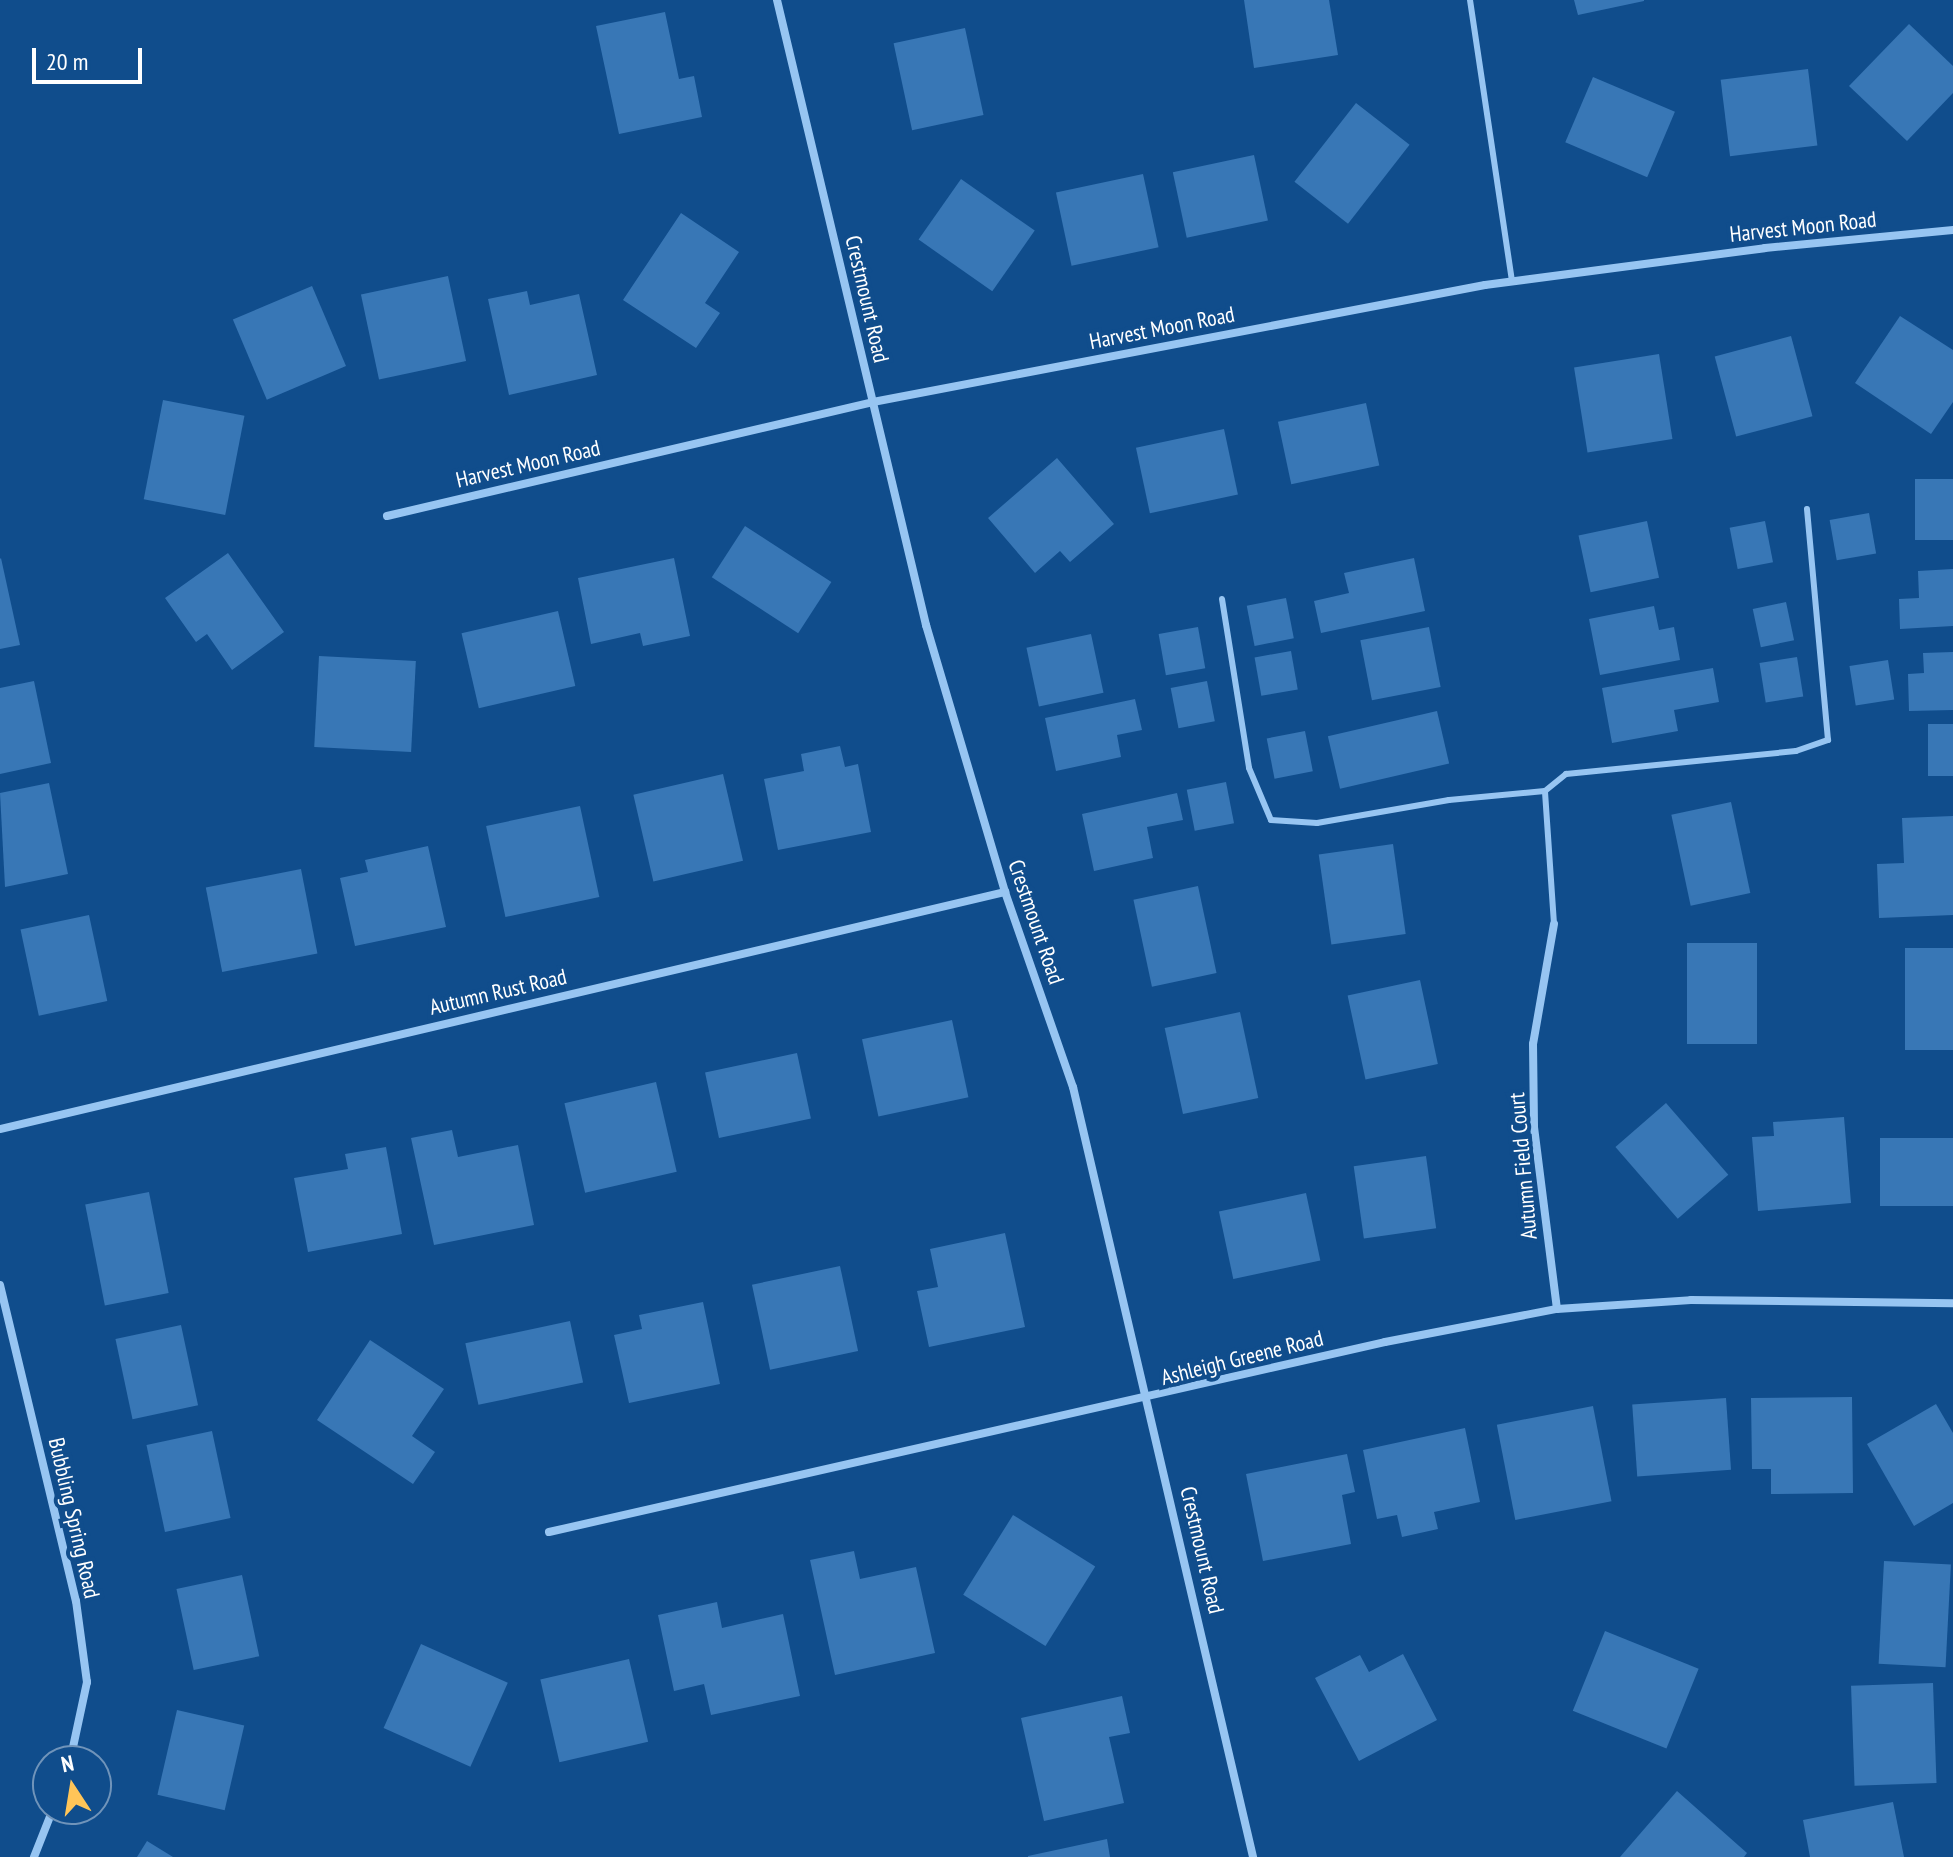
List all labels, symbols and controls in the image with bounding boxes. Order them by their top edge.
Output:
scale bar [36,32,146,82]
text: 20 m [46,46,88,77]
street label: Harvest Moon Road [1728,206,1878,248]
street label: Crestmount Road [840,233,894,365]
street label: Harvest Moon Road [1087,301,1237,355]
street label: Harvest Moon Road [453,435,603,493]
street label: Crestmount Road [1002,856,1070,988]
street label: Autumn Rust Road [427,963,569,1021]
street label: Autumn Field Court [1503,1091,1543,1241]
street label: Ashleigh Greene Road [1158,1325,1326,1391]
street label: Bubbling Spring Road [43,1435,105,1601]
street label: Crestmount Road [1175,1484,1229,1616]
north arrow [32,1745,112,1825]
text: N [59,1749,76,1778]

